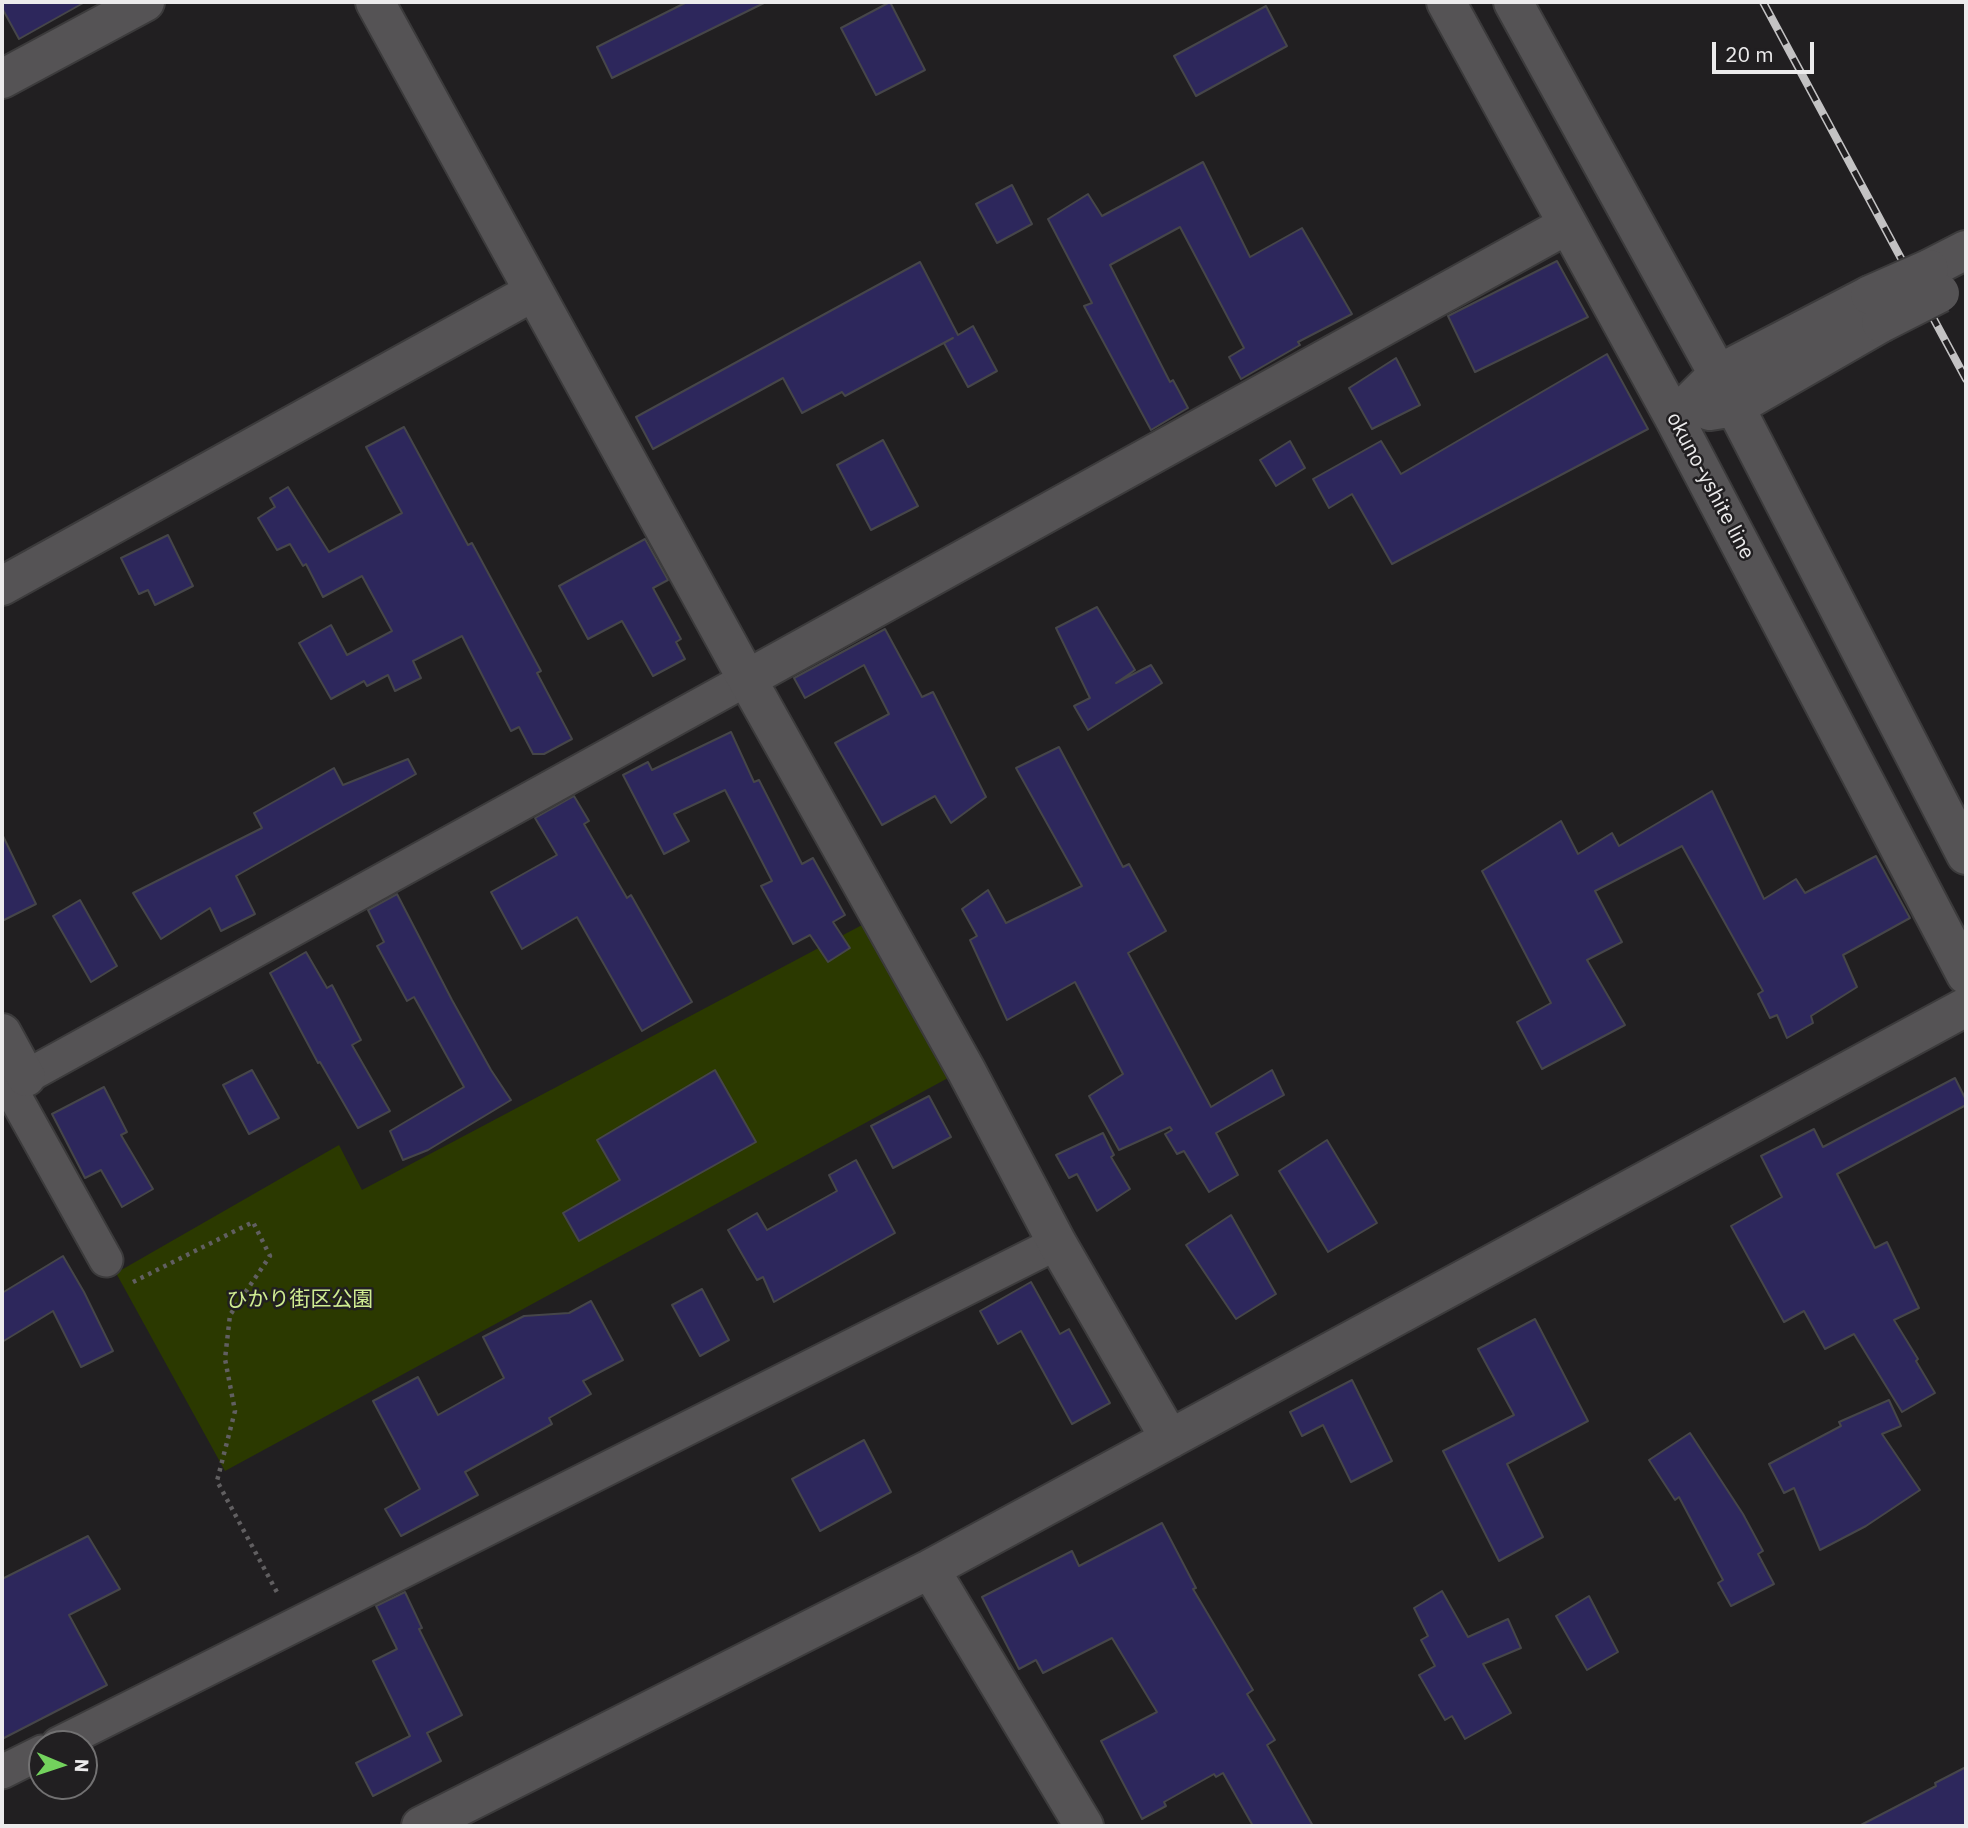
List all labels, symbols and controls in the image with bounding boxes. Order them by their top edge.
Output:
scale bar [1716,28,1818,72]
text: 20 m [1725,40,1774,68]
street label: okuno-yshite line [1661,408,1759,564]
park label: ひかり街区公園 [227,1287,373,1313]
north arrow [28,1730,98,1800]
text: N [70,1758,94,1773]

